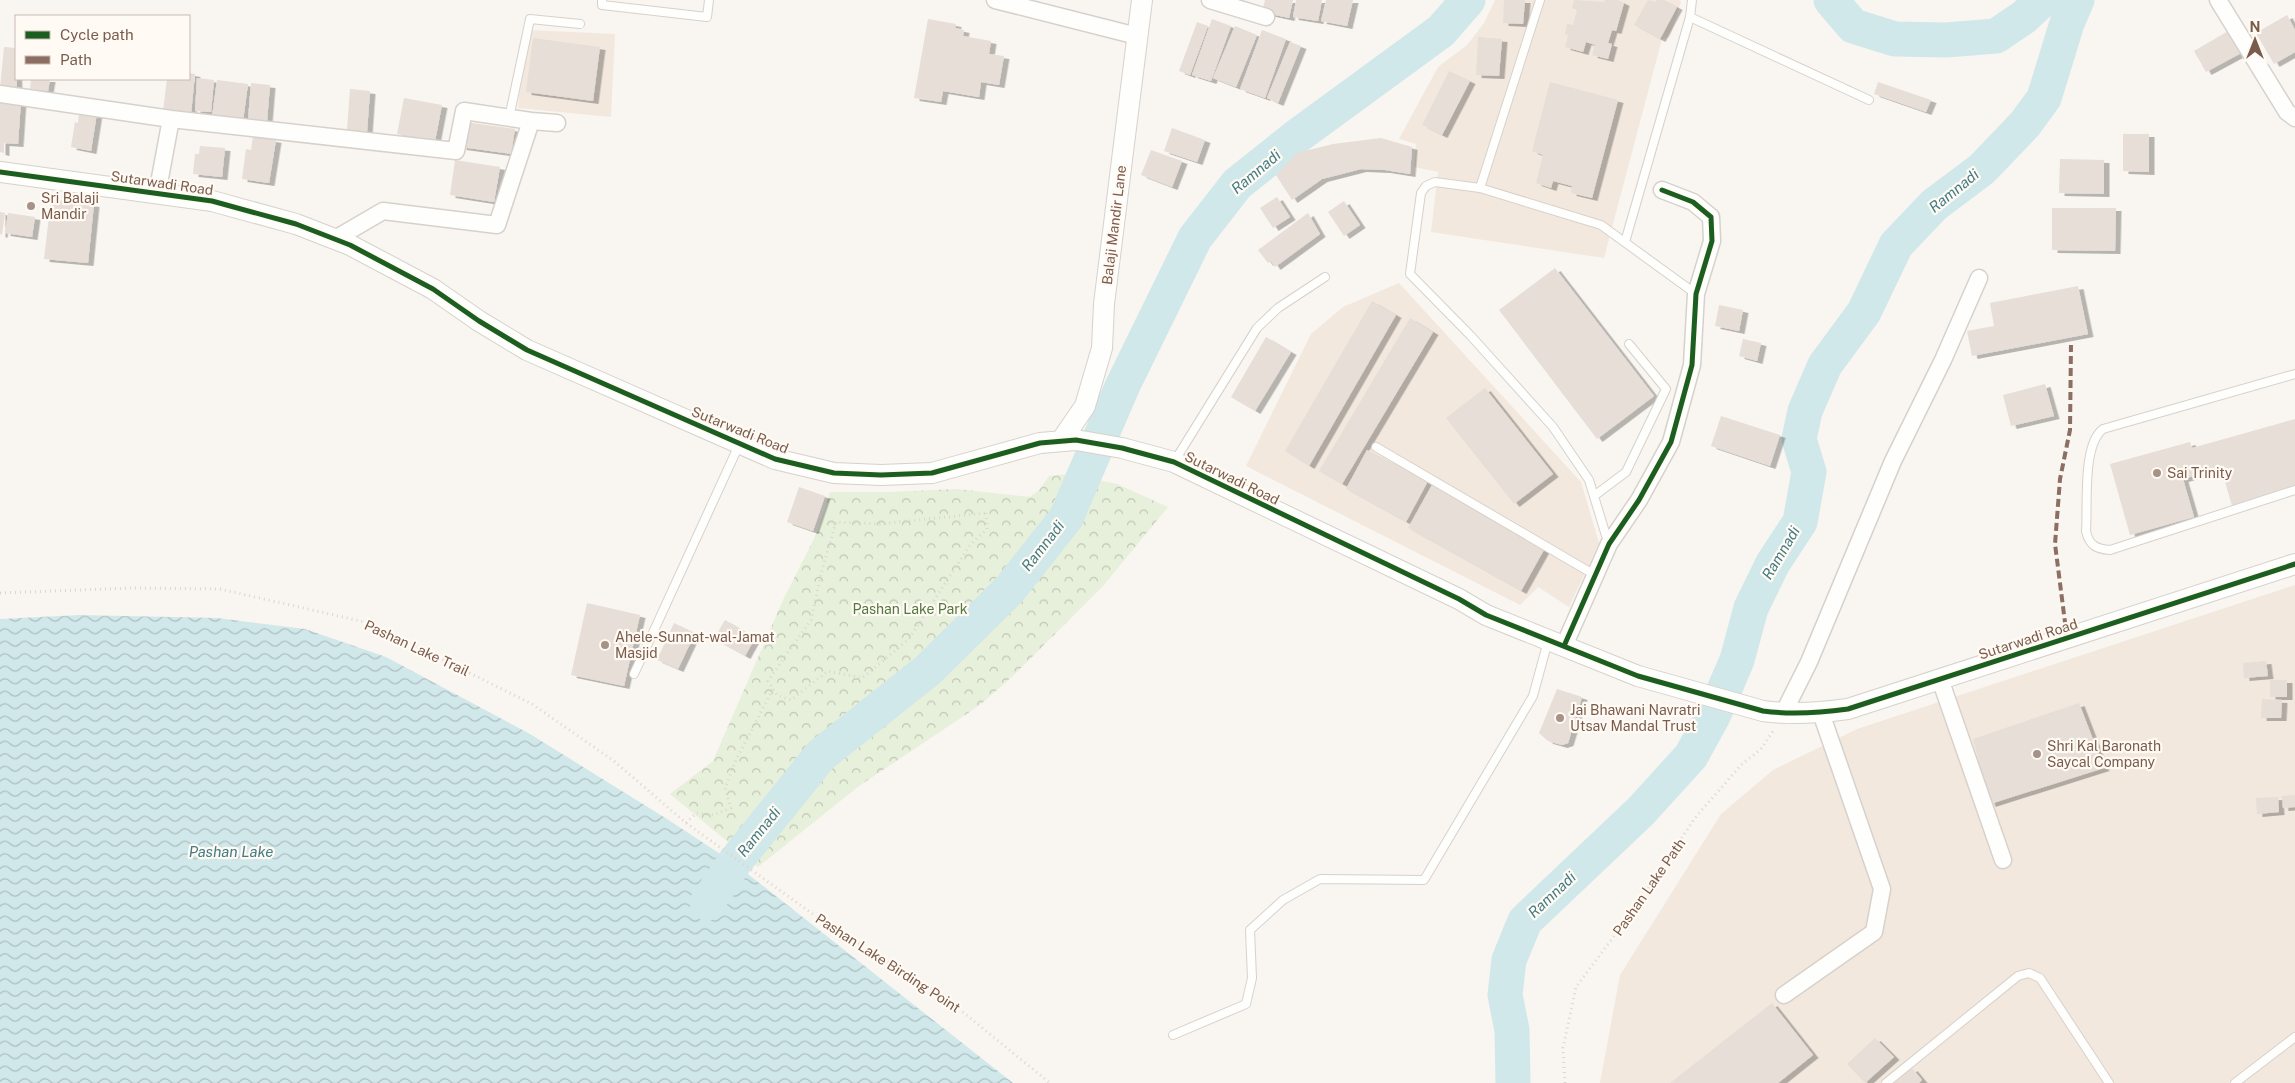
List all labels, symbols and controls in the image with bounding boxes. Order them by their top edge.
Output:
legend [15,15,190,80]
north arrow [2230,15,2280,65]
text: N [2250,19,2260,35]
text: Cycle path [60,26,134,43]
text: Path [60,51,92,68]
water label: Ramnadi [1228,146,1284,197]
street label: Balaji Mandir Lane [1099,164,1129,286]
water label: Ramnadi [1925,165,1982,216]
street label: Sutarwadi Road [110,168,214,198]
place label: Sri Balaji Mandir [41,190,99,222]
marker: Sri Balaji Mandir [25,200,37,212]
street label: Sutarwadi Road [689,403,791,457]
street label: Sutarwadi Road [1182,448,1282,508]
place label: Sai Trinity [2167,465,2233,481]
marker: Sai Trinity [2151,467,2163,479]
water label: Ramnadi [1018,517,1068,574]
water label: Ramnadi [1758,523,1803,582]
park label: Pashan Lake Park [852,601,968,617]
street label: Sutarwadi Road [1976,615,2080,663]
street label: Pashan Lake Trail [362,617,472,679]
place label: Ahele-Sunnat-wal-Jamat Masjid [615,629,775,661]
marker: Ahele-Sunnat-wal-Jamat Masjid [599,639,611,651]
place label: Jai Bhawani Navratri Utsav Mandal Trust [1570,702,1701,734]
marker: Jai Bhawani Navratri Utsav Mandal Trust [1554,712,1566,724]
place label: Shri Kal Baronath Saycal Company [2047,738,2161,770]
marker: Shri Kal Baronath Saycal Company [2031,748,2043,760]
water label: Ramnadi [733,803,784,860]
street label: Pashan Lake Path [1609,835,1689,939]
water label: Pashan Lake [189,843,273,860]
water label: Ramnadi [1524,868,1579,921]
street label: Pashan Lake Birding Point [813,910,963,1016]

